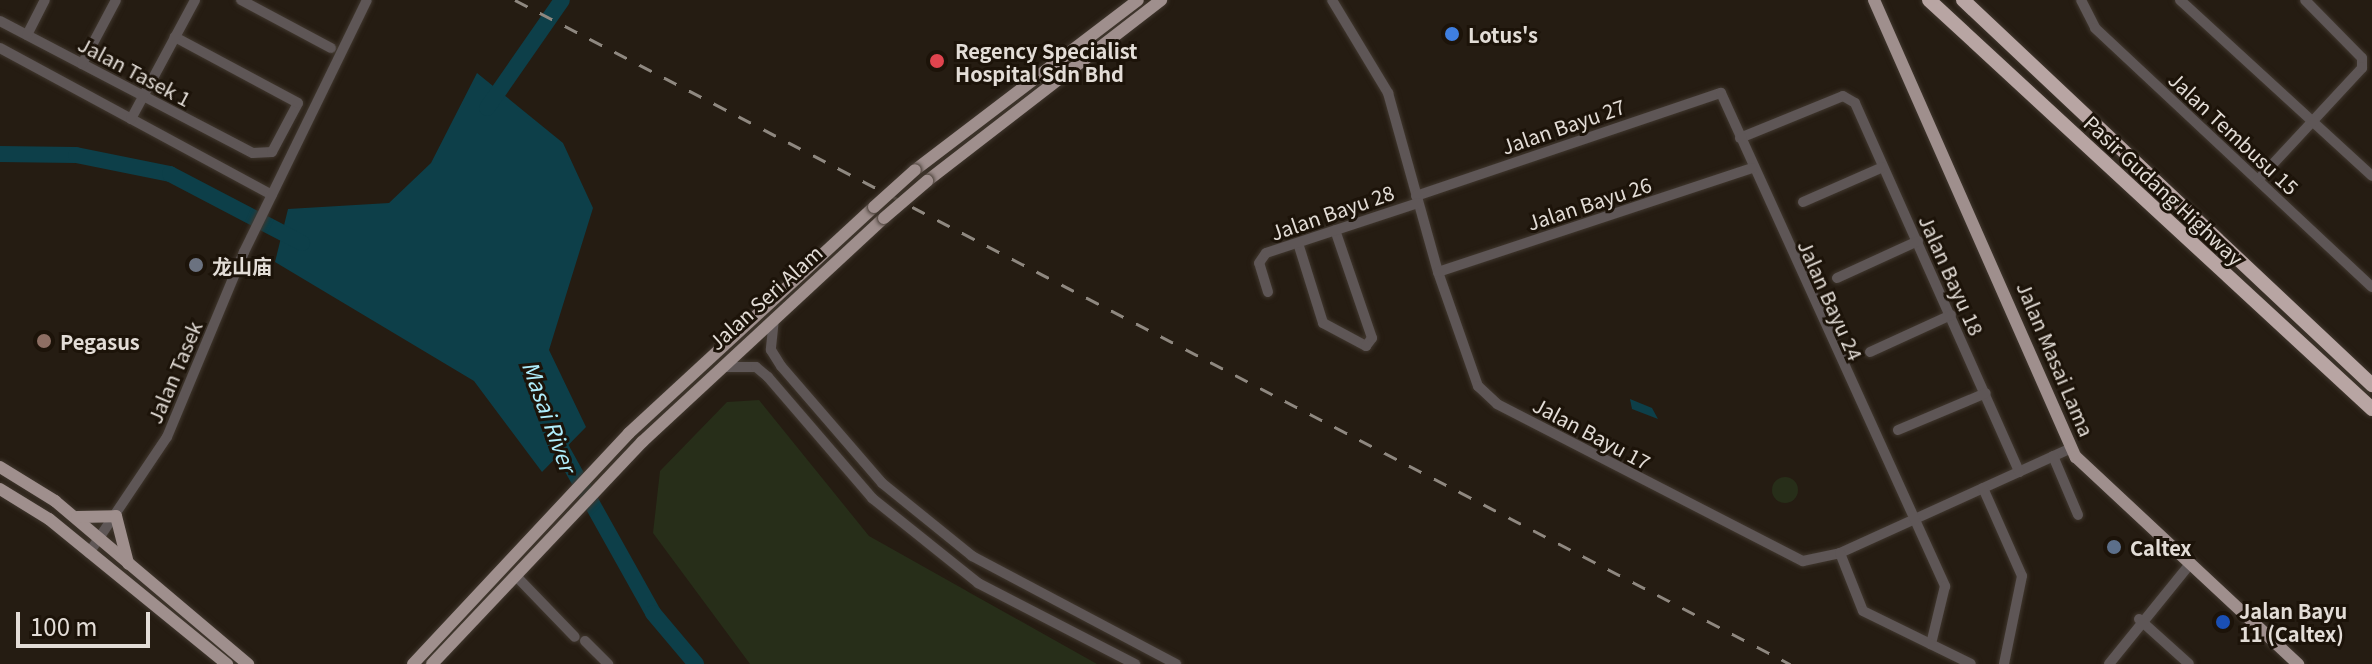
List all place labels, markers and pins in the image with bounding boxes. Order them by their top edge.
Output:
place label: Lotus's [1468,22,1538,46]
marker: Lotus's [1443,25,1461,43]
place label: Regency Specialist Hospital Sdn Bhd [955,38,1138,85]
marker: Regency Specialist Hospital Sdn Bhd [926,50,948,72]
place label: 龙山庙 [212,253,272,277]
marker: 龙山庙 [187,256,205,274]
place label: Pegasus [60,329,140,353]
marker: Pegasus [35,332,53,350]
place label: Caltex [2130,535,2192,559]
marker: Caltex [2105,538,2123,556]
place label: Jalan Bayu 11 (Caltex) [2239,598,2347,645]
marker: Jalan Bayu 11 (Caltex) [2214,613,2232,631]

